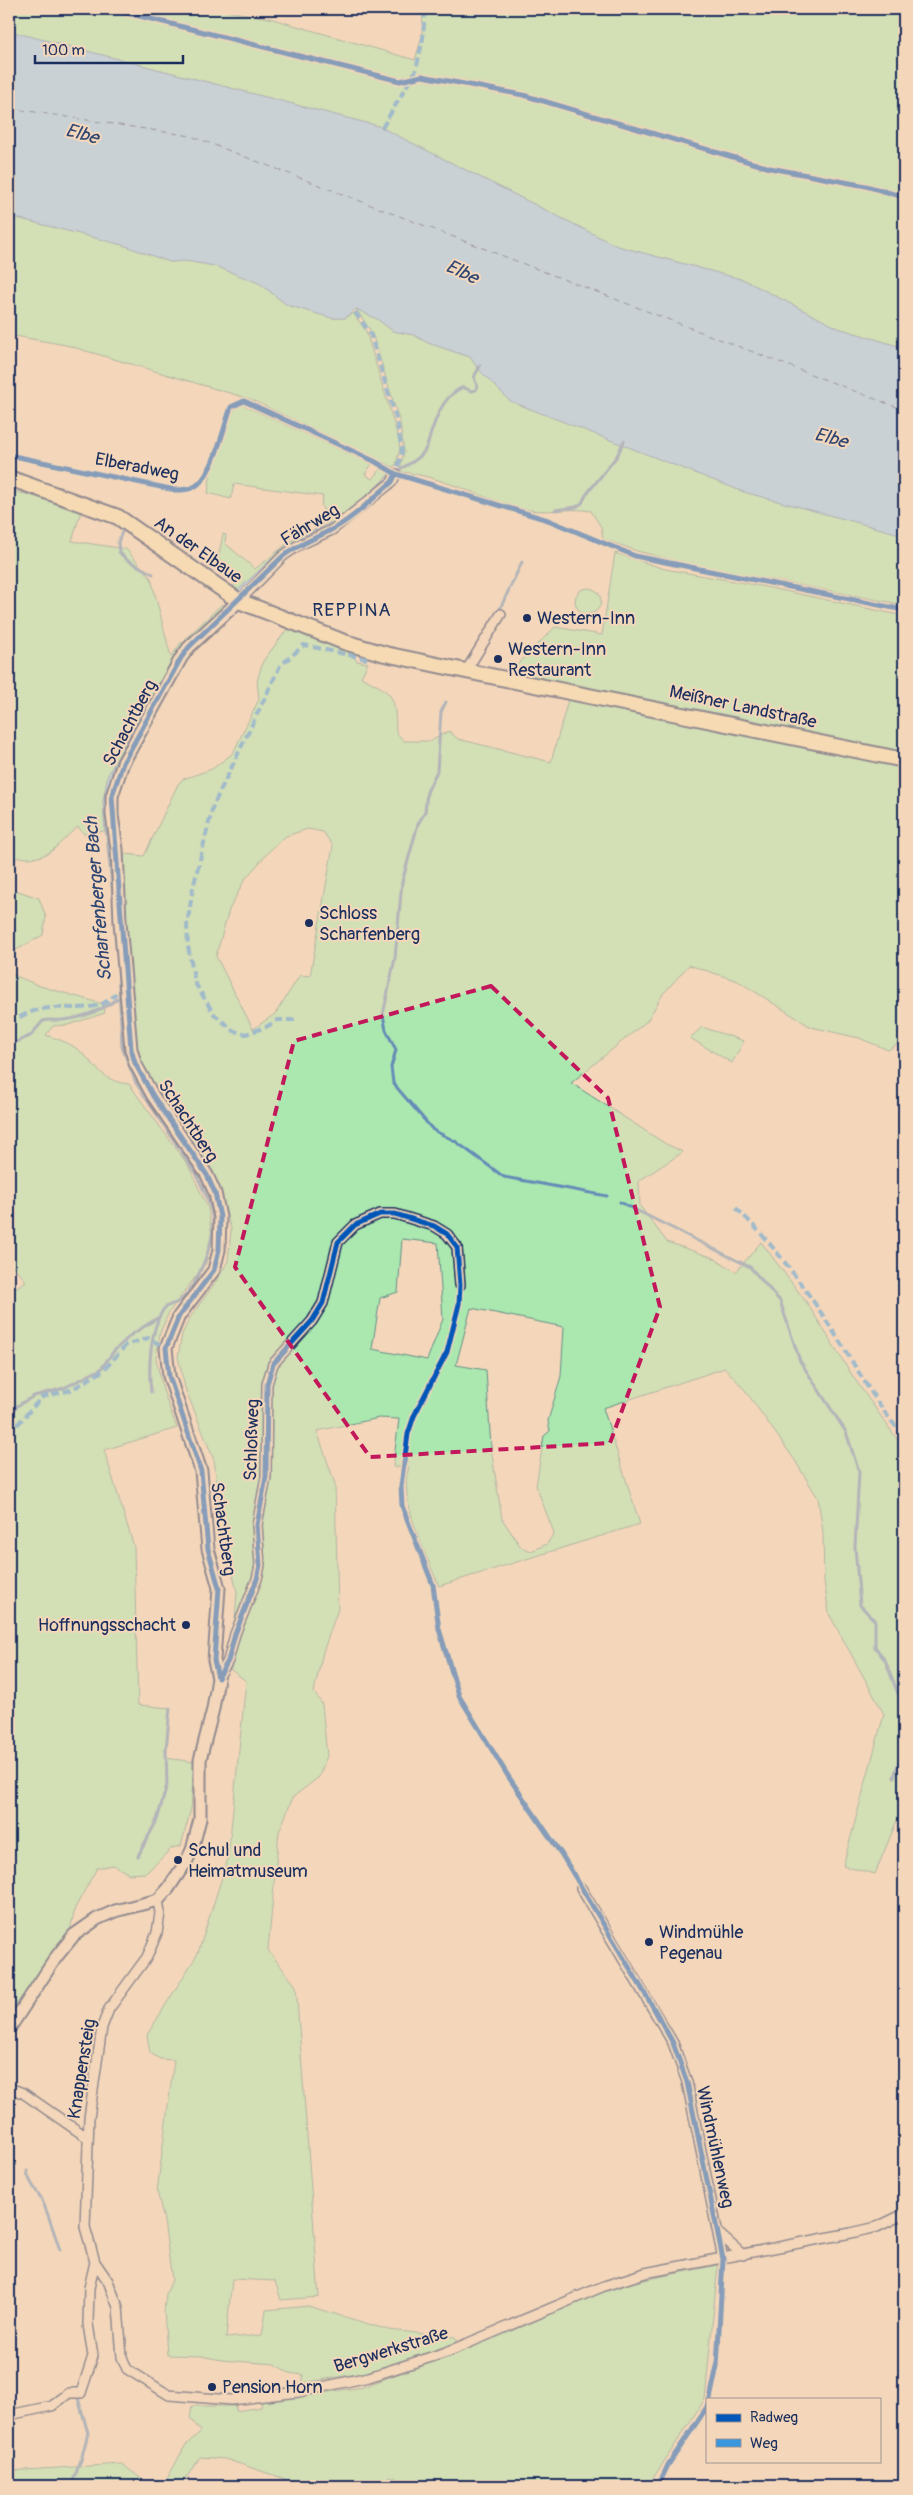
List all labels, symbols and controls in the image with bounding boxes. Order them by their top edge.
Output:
scale bar [35,32,182,64]
text: 100 m [42,41,85,60]
water label: Elbe [63,118,103,150]
water label: Elbe [442,254,484,291]
water label: Elbe [812,422,852,454]
street label: Elberadweg [93,448,181,486]
street label: Fährweg [276,499,344,551]
street label: An der Elbaue [149,511,247,589]
district label: REPPINA [312,598,392,622]
place label: Western-Inn [537,607,635,630]
marker: Western-Inn [521,612,533,624]
place label: Western-Inn Restaurant [508,638,606,682]
marker: Western-Inn Restaurant [492,653,504,665]
street label: Schachtberg [98,676,162,770]
street label: Meißner Landstraße [667,680,819,734]
water label: Scharfenberger Bach [79,815,117,982]
place label: Schloss Scharfenberg [319,902,420,946]
marker: Schloss Scharfenberg [303,917,315,929]
street label: Schachtberg [153,1075,223,1167]
street label: Schloßweg [239,1399,265,1481]
street label: Schachtberg [205,1481,241,1577]
place label: Hoffnungsschacht [38,1614,177,1637]
marker: Hoffnungsschacht [180,1619,192,1631]
place label: Schul und Heimatmuseum [188,1839,308,1883]
marker: Schul und Heimatmuseum [172,1854,184,1866]
place label: Windmühle Pegenau [659,1921,743,1965]
marker: Windmühle Pegenau [643,1936,655,1948]
street label: Knappensteig [63,2017,101,2121]
street label: Windmühlenweg [691,2084,739,2210]
street label: Bergwerkstraße [331,2322,451,2378]
place label: Pension Horn [222,2376,323,2399]
marker: Pension Horn [206,2381,218,2393]
legend [706,2398,880,2462]
text: Radweg [750,2408,798,2427]
text: Weg [750,2434,778,2453]

